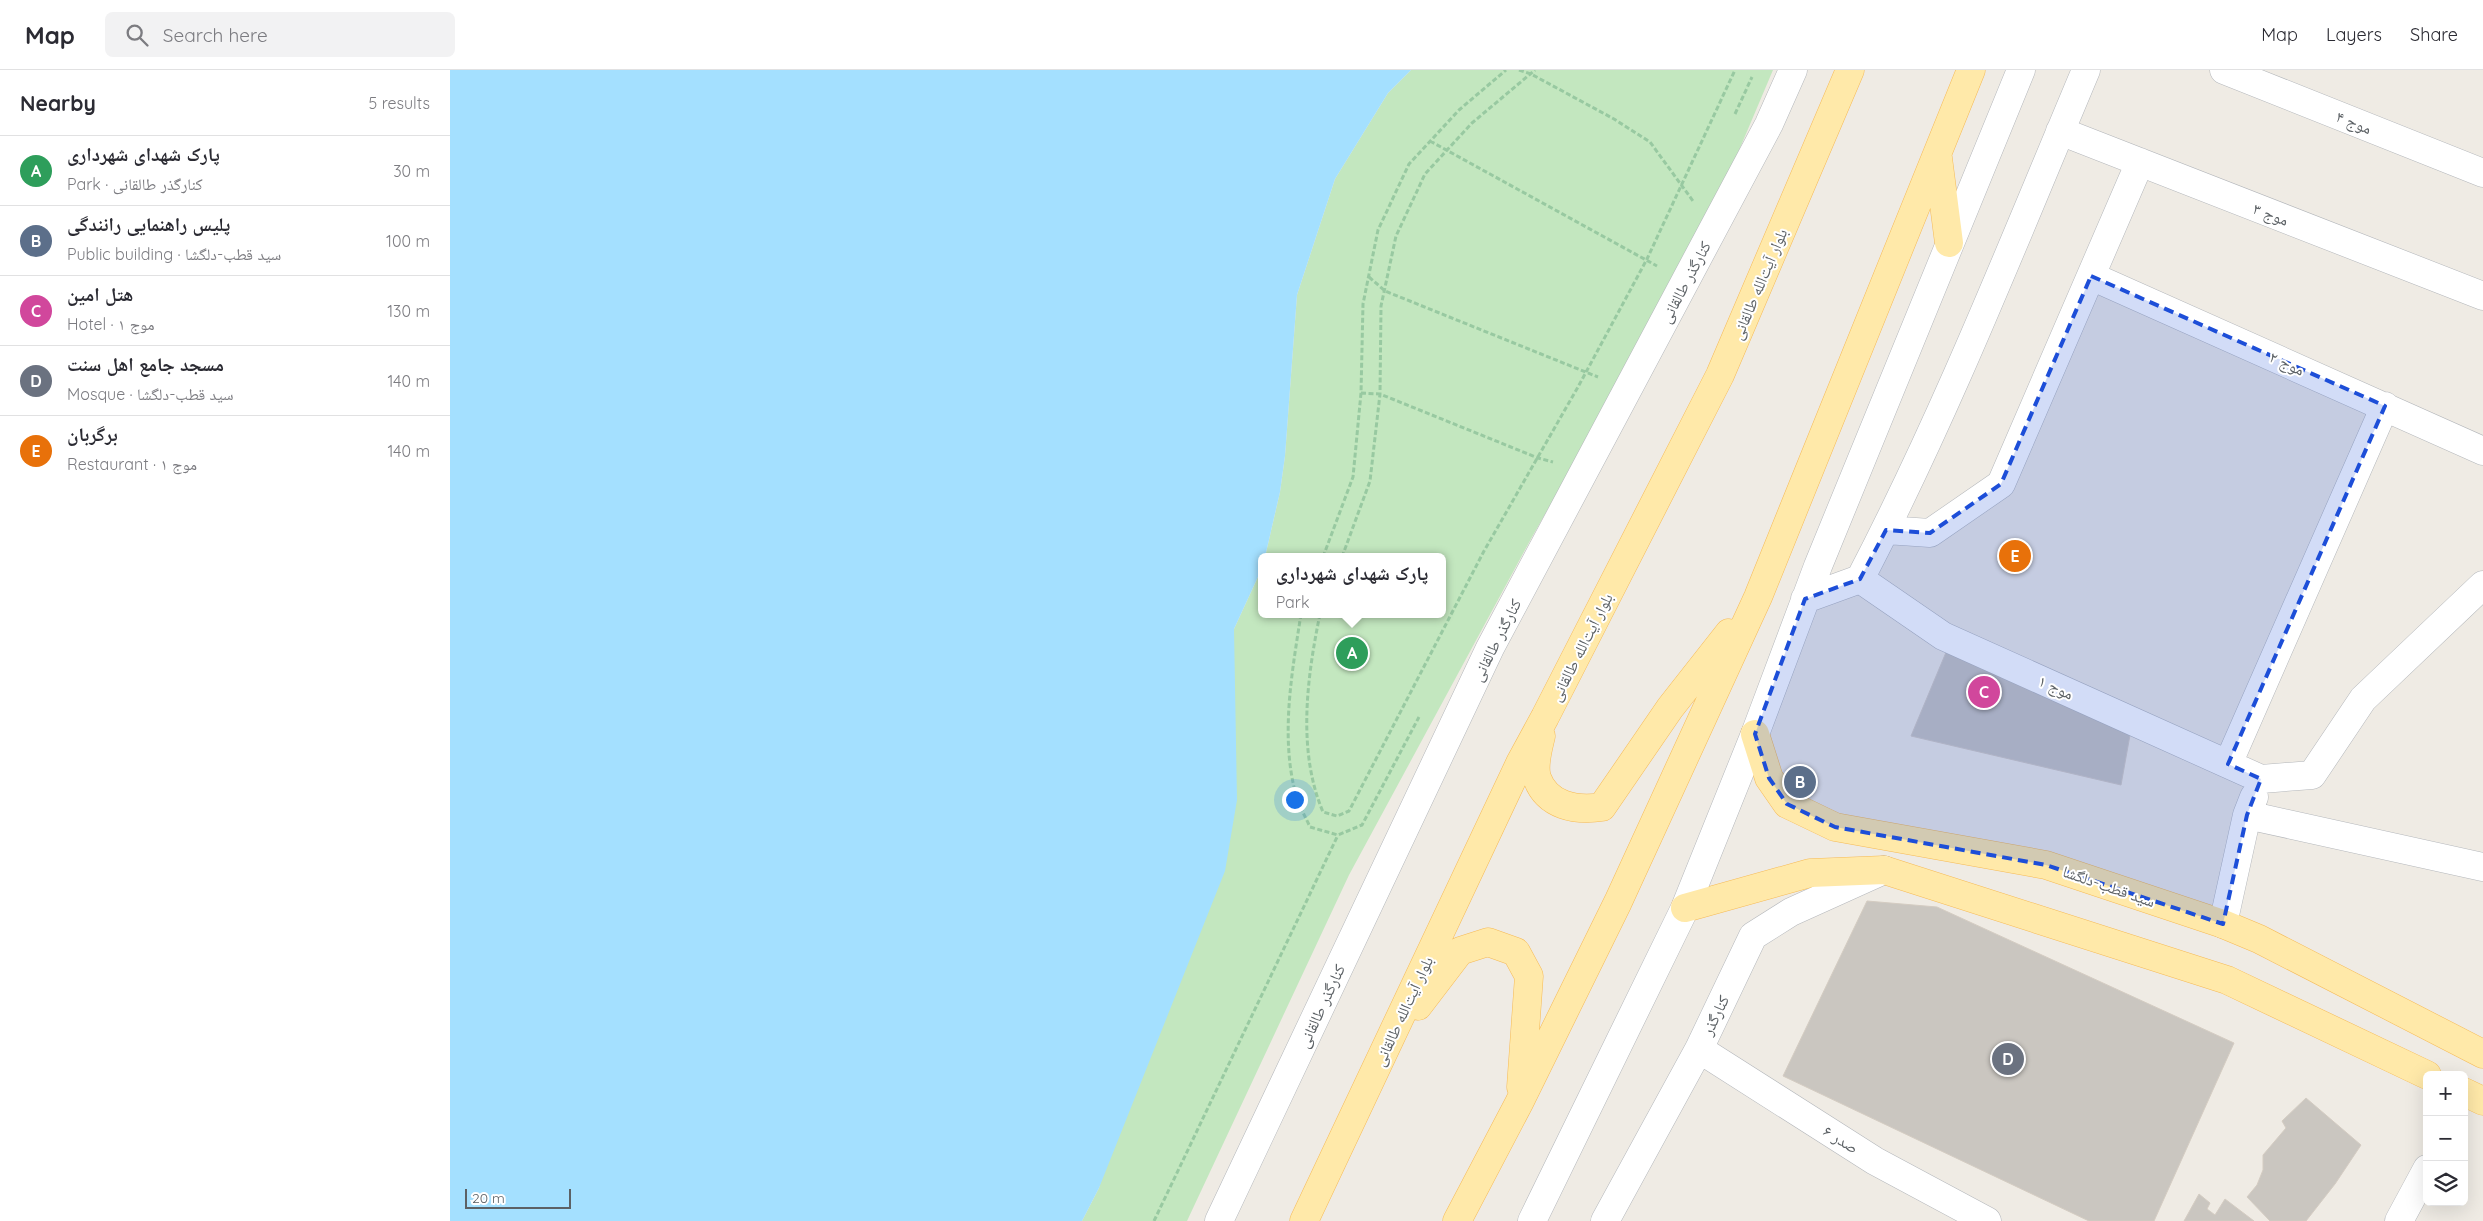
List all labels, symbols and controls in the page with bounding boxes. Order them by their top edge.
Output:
search box [105,12,455,57]
text: Map [25,20,75,50]
icon: search [123,21,151,49]
text: Search here [163,23,268,47]
text: Map [2261,23,2298,46]
text: Layers [2326,23,2382,46]
text: Share [2410,23,2458,46]
text: Nearby [20,90,96,116]
text: 5 results [369,93,430,113]
street label: موج ۴ [2333,106,2375,139]
text: پارک شهدای شهرداری [67,142,220,166]
text: A [31,161,41,181]
text: 30 m [393,161,430,181]
text: Park · کنارگذر طالقانی [67,174,203,194]
street label: موج ۳ [2250,198,2292,231]
text: پلیس راهنمایی رانندگی [67,212,230,236]
street label: بلوار آیت‌الله طالقانی [1727,225,1792,343]
text: B [31,231,41,251]
text: 100 m [386,231,430,251]
street label: کنارگذر طالقانی [1655,237,1716,327]
text: Public building · سید قطب-دلگشا [67,244,281,264]
text: هتل امین [67,282,133,306]
text: C [31,301,41,321]
text: 130 m [387,301,430,321]
text: Hotel · موج ۱ [67,314,155,334]
street label: موج ۲ [2266,346,2308,380]
text: مسجد جامع اهل سنت [67,352,224,376]
text: D [30,371,42,391]
text: 140 m [387,371,430,391]
text: Mosque · سید قطب-دلگشا [67,384,233,404]
text: برگربان [67,422,118,446]
text: E [31,441,41,461]
text: 140 m [387,441,430,461]
text: Restaurant · موج ۱ [67,454,197,474]
pin: E [1999,537,2031,575]
popup [1258,553,1446,618]
text: پارک شهدای شهرداری [1276,561,1428,585]
street label: بلوار آیت‌الله طالقانی [1545,589,1618,705]
text: Park [1276,592,1310,612]
street label: کنارگذر طالقانی [1467,595,1526,685]
pin: A [1336,634,1368,672]
street label: موج ۱ [2035,670,2077,704]
pin: C [1968,673,2000,711]
pin: B [1784,763,1816,801]
your location [1282,787,1308,813]
street label: سید قطب-دلگشا [2060,861,2158,911]
street label: بلوار آیت‌الله طالقانی [1369,953,1438,1070]
street label: کنارگذر طالقانی [1293,961,1350,1051]
street label: کنارگذر [1696,991,1733,1039]
pin: D [1992,1040,2024,1078]
map controls [2423,1071,2468,1206]
button: + [2423,1071,2468,1116]
button: − [2423,1116,2468,1161]
street label: صدر ۶ [1820,1120,1862,1158]
button: layers [2423,1161,2468,1206]
scale bar [465,1186,571,1209]
text: 20 m [472,1189,505,1207]

